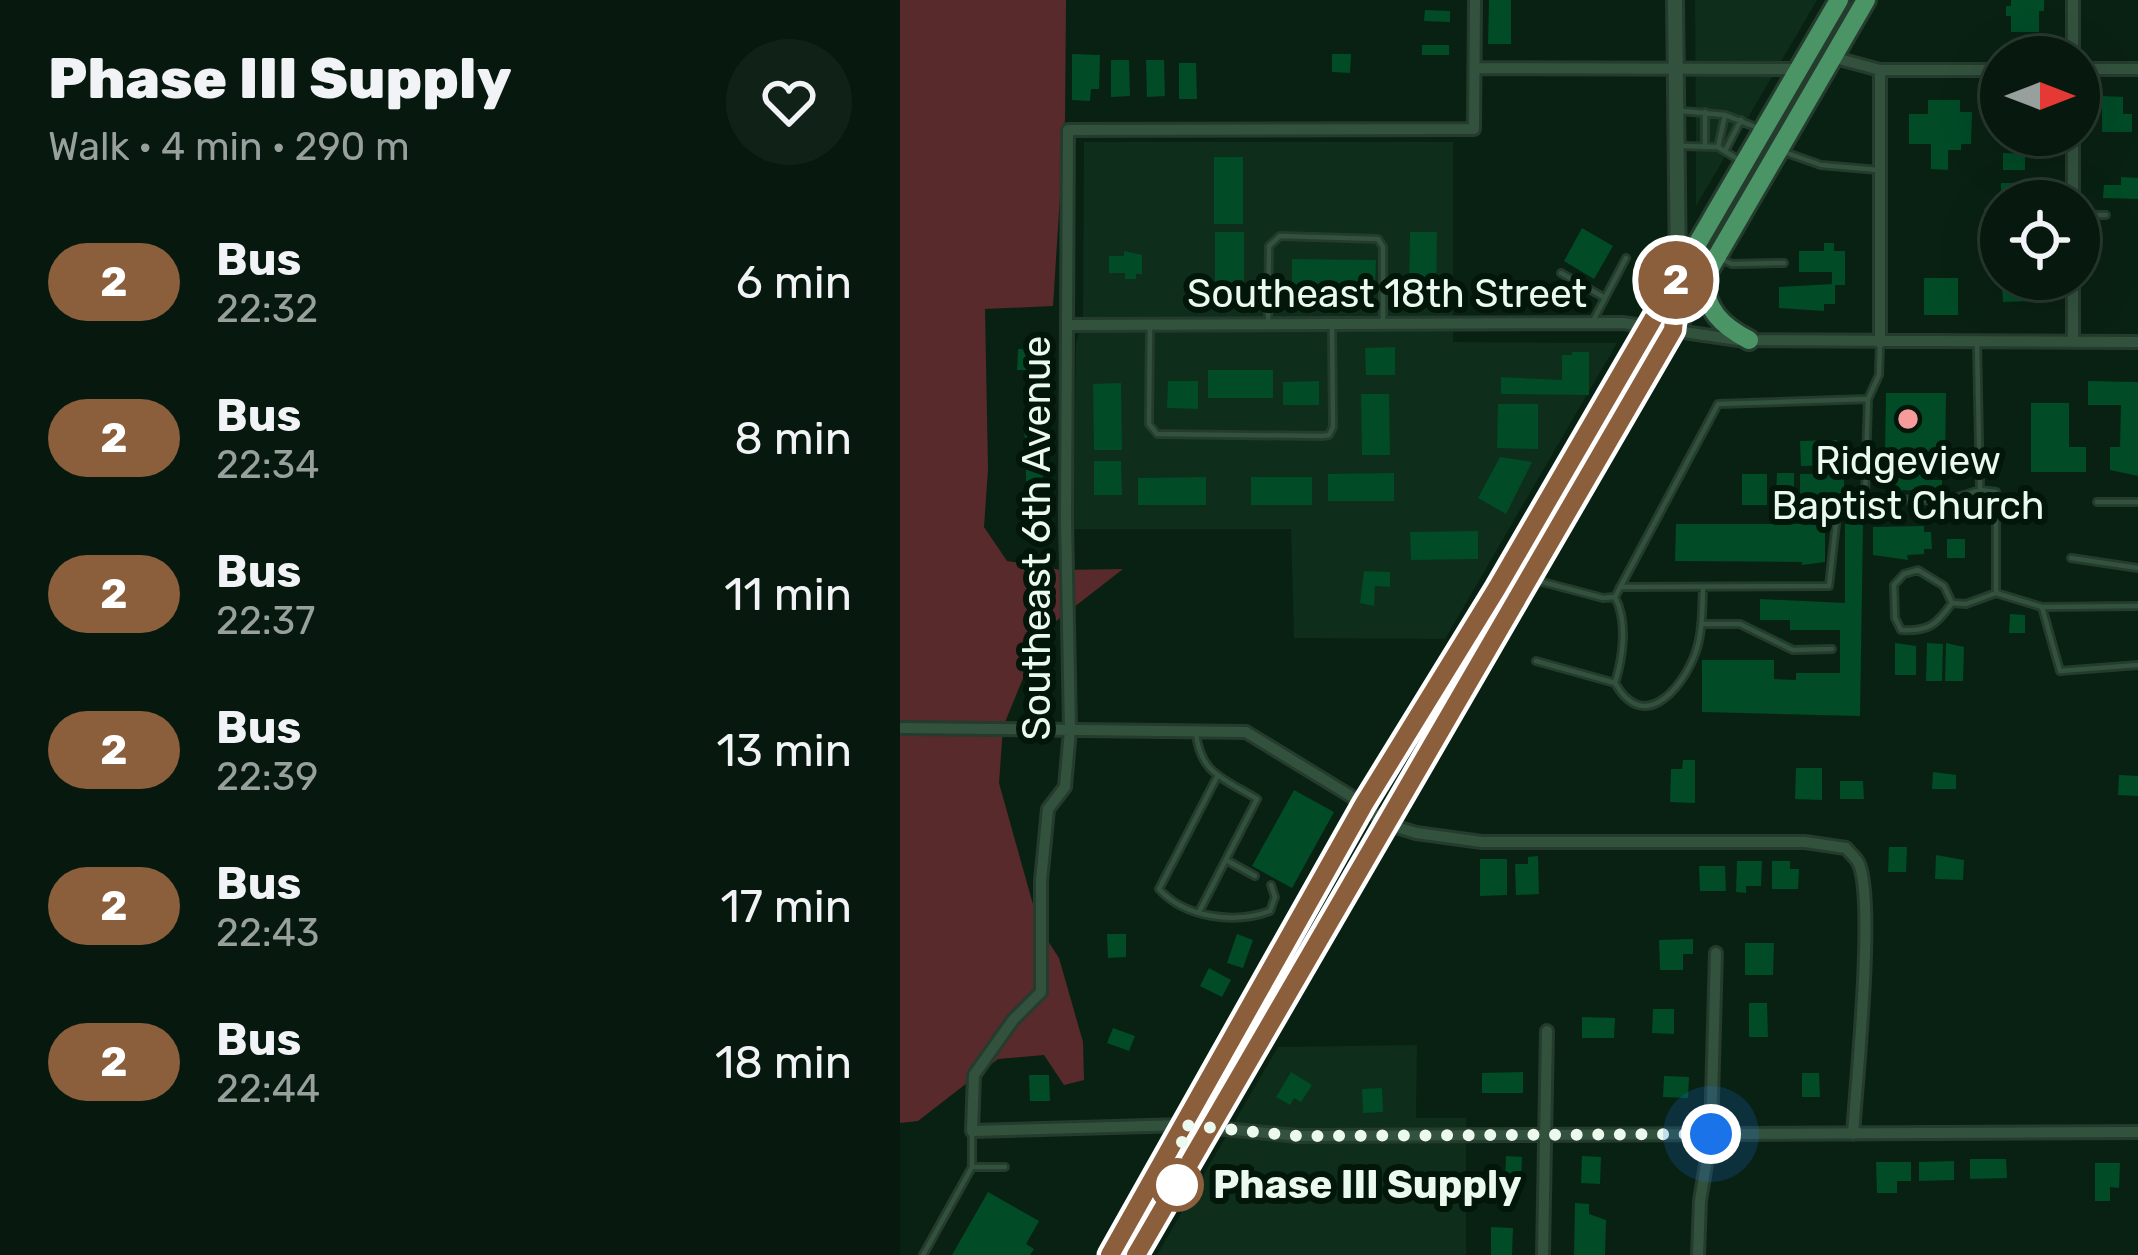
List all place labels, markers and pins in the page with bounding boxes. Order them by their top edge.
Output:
marker: Ridgeview Baptist Church [1895,406,1921,432]
place label: Ridgeview Baptist Church [1772,438,2044,529]
marker: Phase III Supply [1152,1160,1202,1210]
place label: Phase III Supply [1213,1162,1522,1208]

